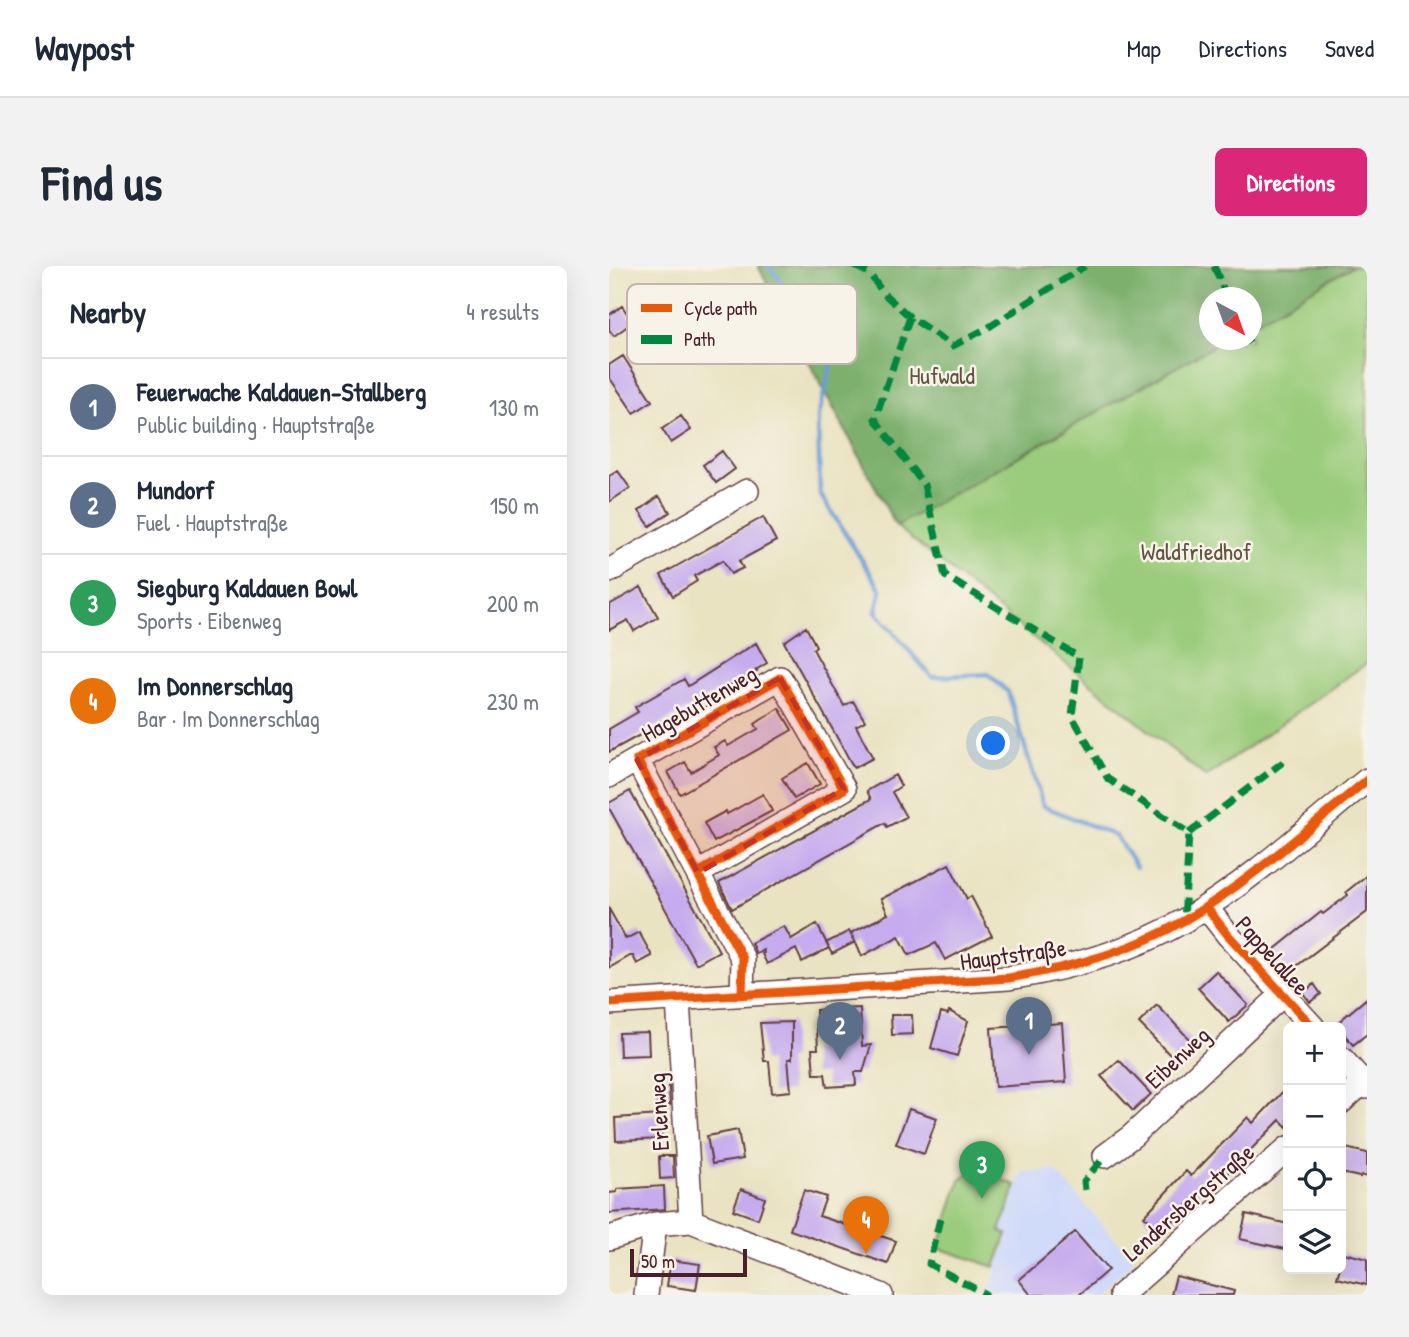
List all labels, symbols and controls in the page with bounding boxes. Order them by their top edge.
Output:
text: Waypost [35,26,134,70]
text: Map [1127,32,1161,64]
text: Directions [1199,32,1287,64]
text: Saved [1325,32,1374,64]
button: Directions [1215,148,1367,216]
text: Find us [42,149,162,215]
legend [627,284,857,364]
north arrow [1199,287,1262,350]
text: Nearby [70,292,146,332]
text: Cycle path [684,295,757,321]
text: 4 results [466,296,539,327]
text: Path [684,326,715,352]
park label: Hufwald [909,359,975,391]
text: Feuerwache Kaldauen-Stallberg [137,374,426,409]
text: 1 [89,392,97,423]
text: 130 m [489,392,539,423]
text: Public building · Hauptstraße [137,409,375,440]
text: Mundorf [137,472,215,507]
text: 2 [88,490,98,521]
text: 150 m [490,490,539,521]
text: Fuel · Hauptstraße [137,507,288,538]
park label: Waldfriedhof [1141,535,1252,567]
text: Siegburg Kaldauen Bowl [137,570,357,605]
text: 3 [88,588,98,619]
text: 200 m [487,588,539,619]
text: Sports · Eibenweg [137,605,282,636]
street label: Hagebuttenweg [635,657,763,749]
text: Im Donnerschlag [137,668,293,703]
text: 4 [89,686,97,717]
text: 230 m [487,686,539,717]
text: Bar · Im Donnerschlag [137,703,320,734]
your location [976,726,1010,760]
street label: Pappelallee [1229,909,1317,1002]
street label: Hauptstraße [958,931,1069,977]
pin: 1 [1006,997,1052,1055]
pin: 2 [817,1002,863,1060]
street label: Eibenweg [1138,1019,1216,1095]
map controls [1283,1022,1346,1274]
button: + [1283,1022,1346,1085]
street label: Erlenweg [640,1072,676,1152]
button: − [1283,1085,1346,1148]
street label: Lendersbergstraße [1115,1136,1261,1268]
pin: 3 [959,1141,1005,1199]
button: locate [1283,1148,1346,1211]
pin: 4 [843,1196,889,1254]
button: layers [1283,1211,1346,1274]
scale bar [630,1246,747,1278]
text: 50 m [641,1248,675,1274]

